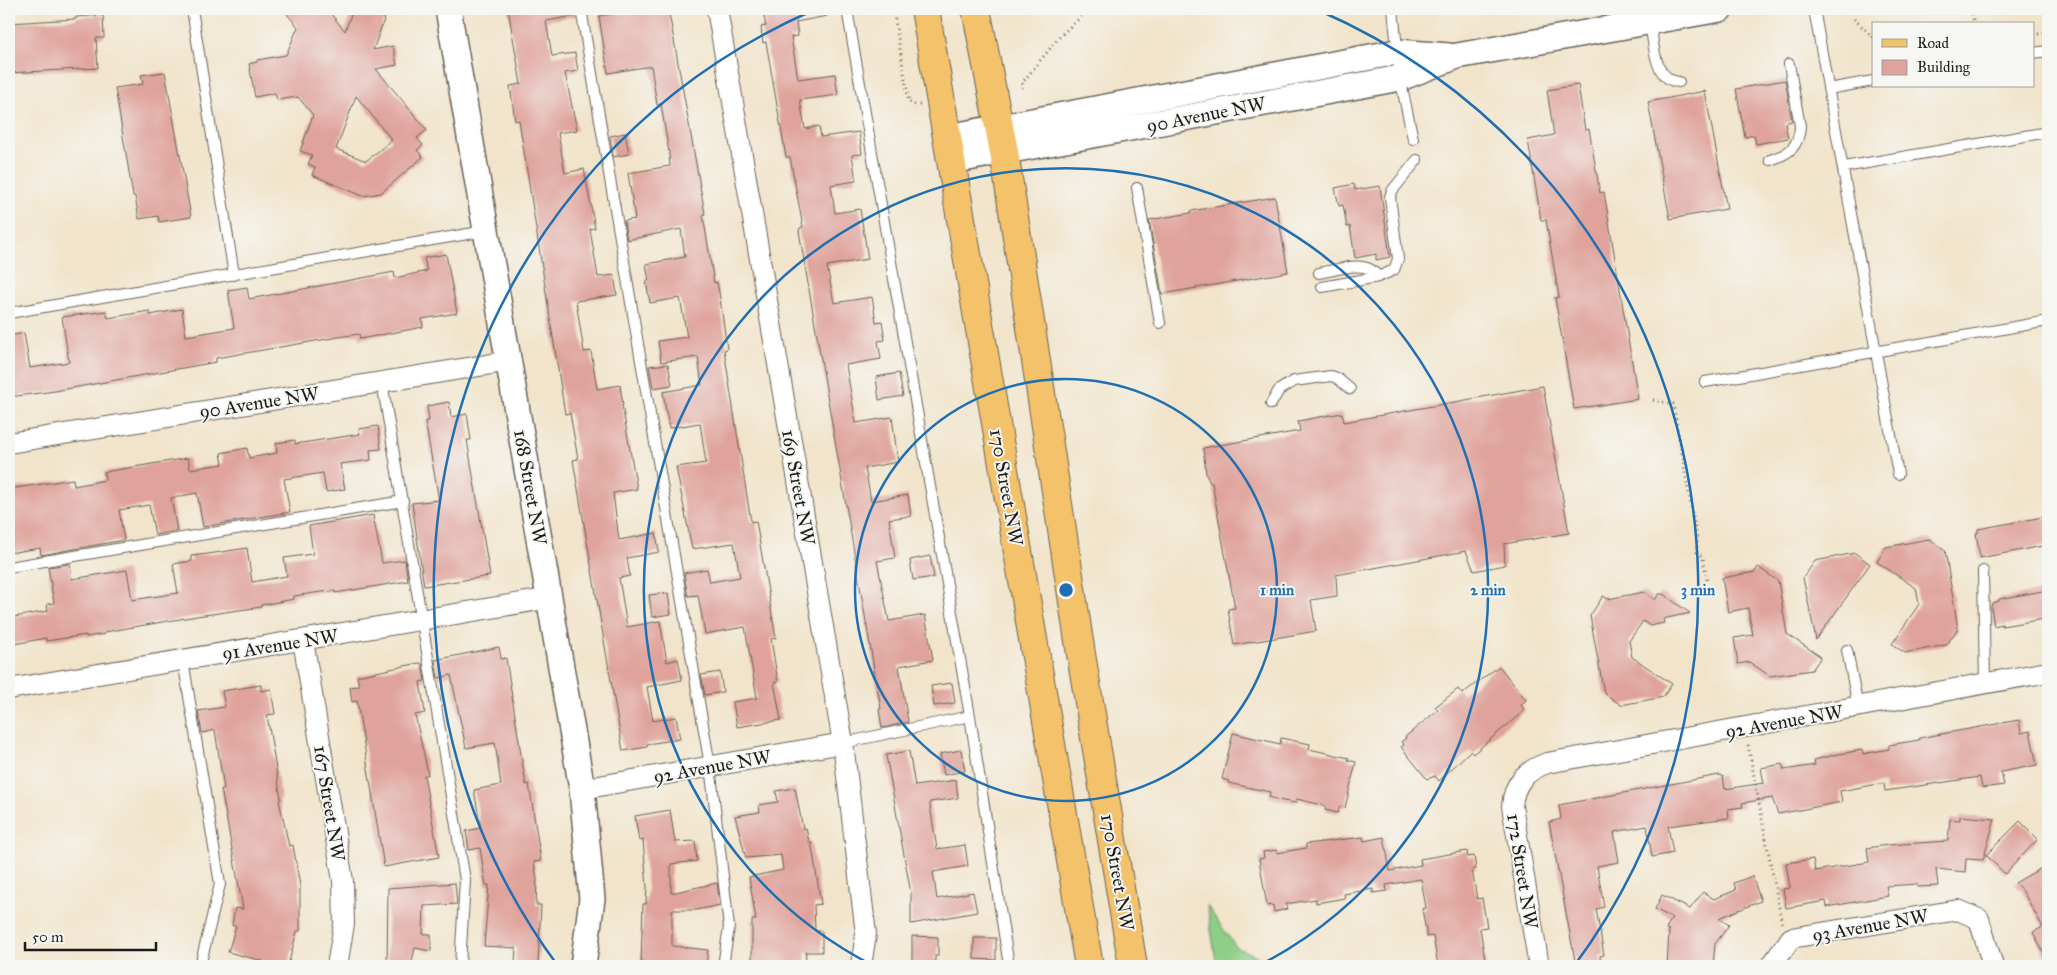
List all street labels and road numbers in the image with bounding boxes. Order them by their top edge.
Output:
street label: 90 Avenue NW [1145,92,1268,137]
street label: 90 Avenue NW [198,382,321,423]
street label: 170 Street NW [985,427,1028,548]
street label: 168 Street NW [509,428,552,548]
street label: 169 Street NW [777,428,820,548]
street label: 91 Avenue NW [221,624,341,665]
street label: 92 Avenue NW [1724,700,1846,743]
street label: 167 Street NW [309,744,350,864]
street label: 92 Avenue NW [652,745,774,788]
street label: 170 Street NW [1096,812,1139,933]
street label: 172 Street NW [1502,812,1543,931]
street label: 93 Avenue NW [1810,904,1931,947]

